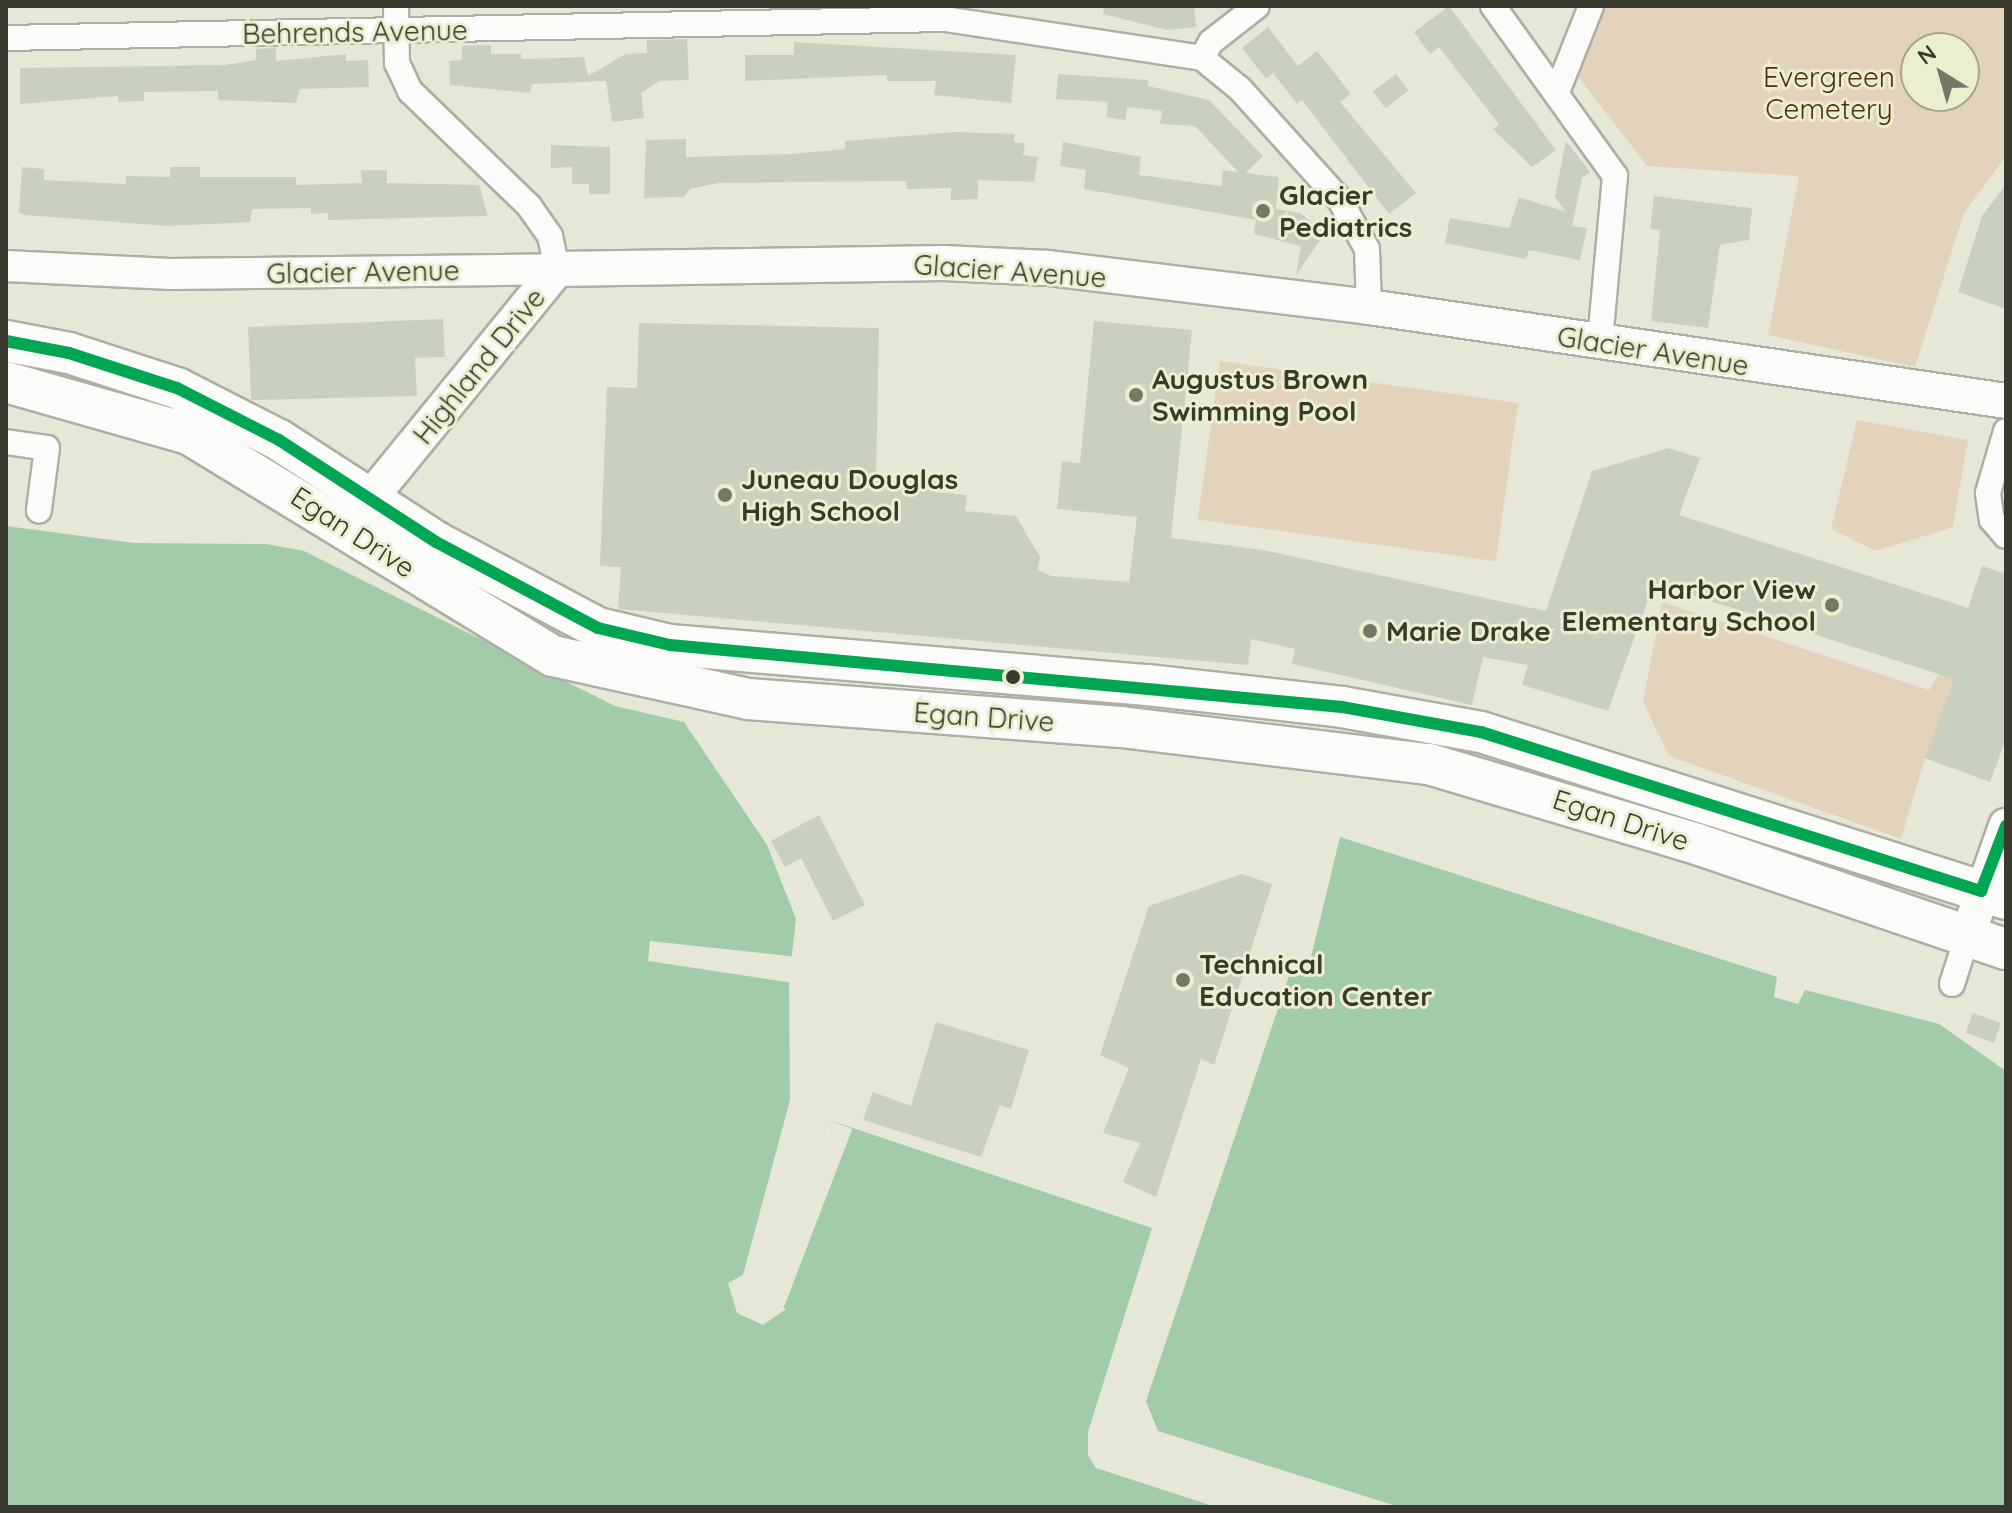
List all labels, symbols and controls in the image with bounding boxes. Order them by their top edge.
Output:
street label: Behrends Avenue [242,13,468,51]
north arrow [1900,32,1980,112]
text: N [1912,38,1942,70]
park label: Evergreen Cemetery [1763,60,1895,126]
place label: Glacier Pediatrics [1279,178,1412,244]
marker: Glacier Pediatrics [1254,202,1272,220]
street label: Glacier Avenue [912,247,1108,295]
street label: Glacier Avenue [266,254,460,290]
street label: Highland Drive [406,281,552,451]
street label: Glacier Avenue [1555,319,1751,383]
place label: Augustus Brown Swimming Pool [1152,362,1368,428]
marker: Augustus Brown Swimming Pool [1127,386,1145,404]
place label: Juneau Douglas High School [741,462,958,528]
street label: Egan Drive [285,479,421,585]
marker: Juneau Douglas High School [716,486,734,504]
place label: Harbor View Elementary School [1562,572,1816,638]
marker: Harbor View Elementary School [1823,596,1841,614]
place label: Marie Drake [1386,614,1551,648]
marker: Marie Drake [1361,622,1379,640]
unlabelled marker [1005,669,1021,685]
street label: Egan Drive [912,695,1056,739]
street label: Egan Drive [1549,782,1693,858]
place label: Technical Education Center [1199,947,1432,1013]
marker: Technical Education Center [1174,971,1192,989]

